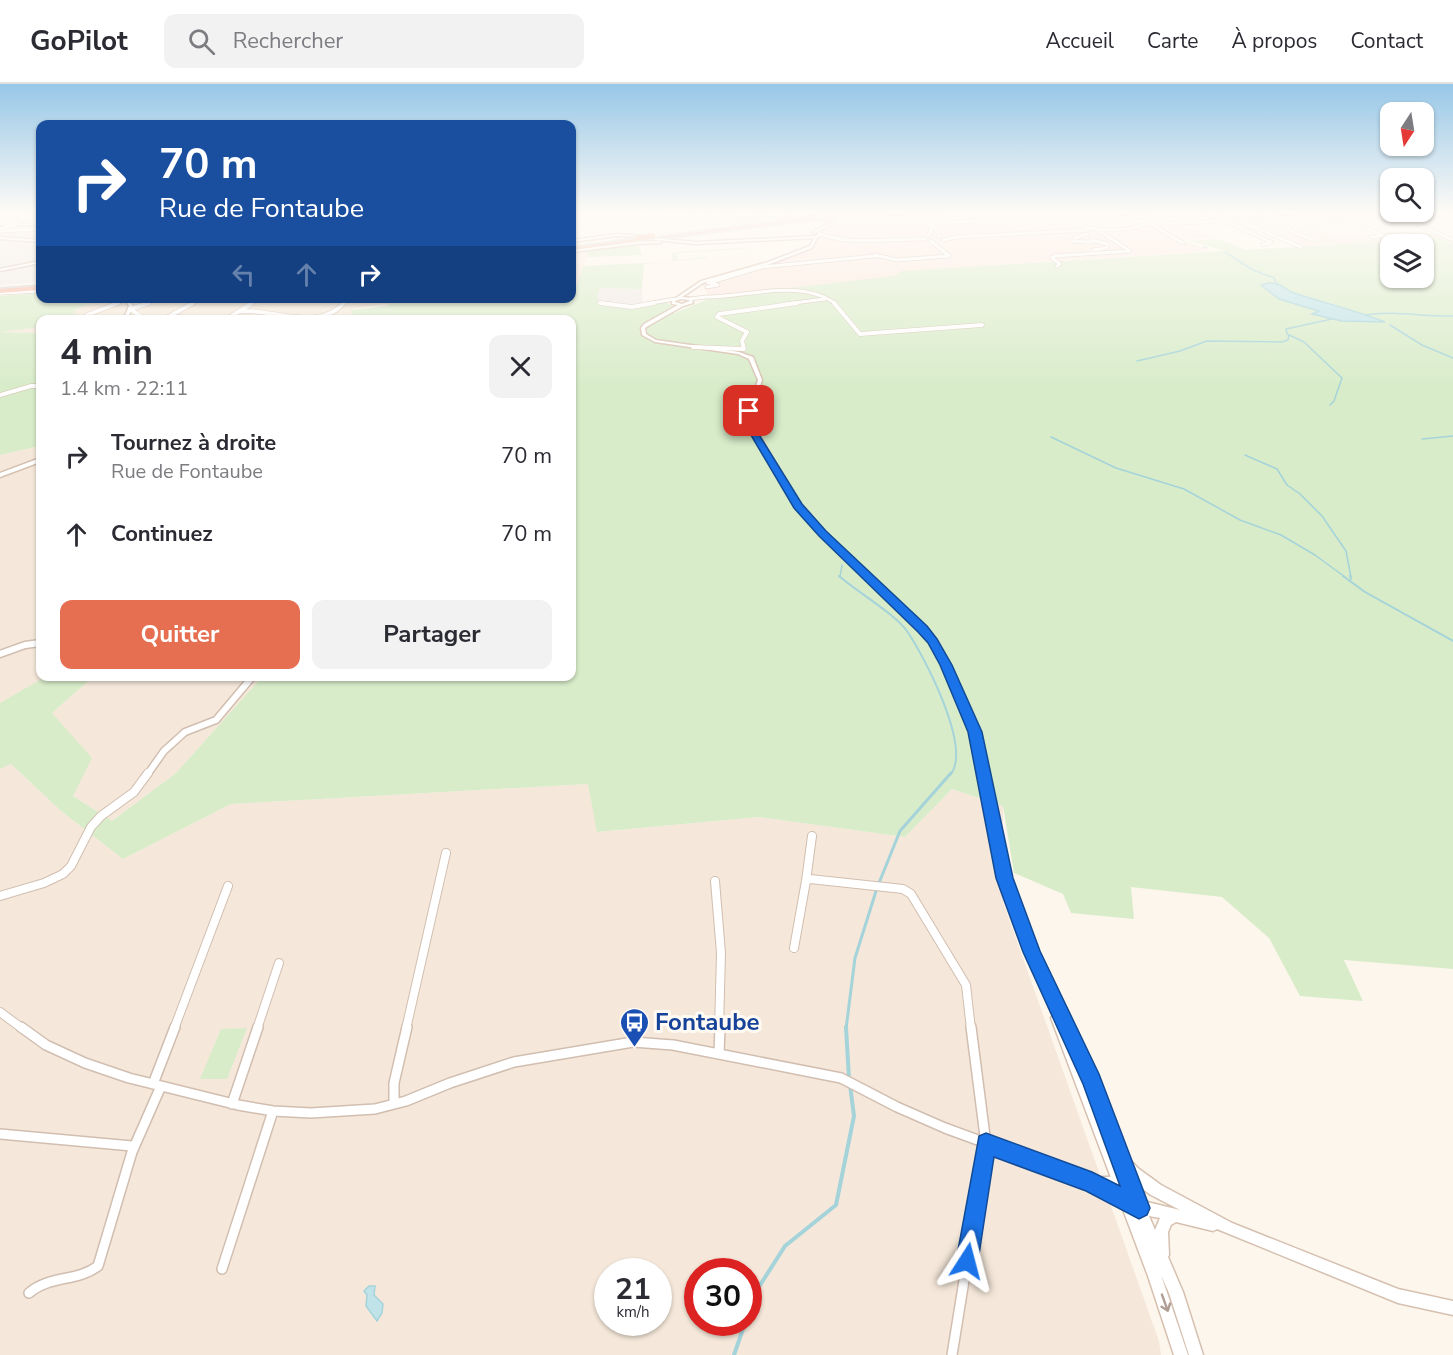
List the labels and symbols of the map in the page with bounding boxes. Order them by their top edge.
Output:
north arrow [1380,102,1434,156]
pin [723,385,774,436]
bus stop icon: Fontaube [618,1006,650,1048]
place label: Fontaube [655,1006,760,1038]
position arrow [935,1229,999,1293]
speed limit sign: 30 [684,1258,762,1336]
one-way arrow [1160,1293,1171,1312]

